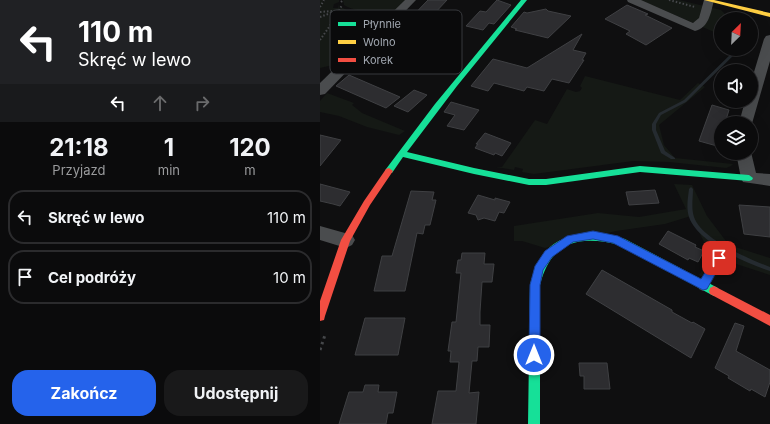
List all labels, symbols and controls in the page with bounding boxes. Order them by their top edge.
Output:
legend [330,10,462,74]
north arrow [714,12,758,56]
map controls [714,12,758,160]
text: 110 m [78,15,153,49]
icon: left [12,16,64,68]
text: Płynnie [363,17,401,31]
text: Wolno [363,35,396,49]
text: Skręć w lewo [78,49,191,70]
text: Korek [363,53,393,67]
button: sound [714,64,758,108]
icon: left [107,92,129,114]
icon: ahead [149,92,171,114]
icon: right [191,92,213,114]
button: layers [714,116,758,160]
text: 21:18 [49,133,109,162]
text: 1 [164,133,174,162]
text: 120 [229,133,271,162]
text: Przyjazd [52,162,105,178]
text: min [158,162,180,178]
text: m [244,162,256,178]
icon: left [14,206,36,228]
text: Skręć w lewo [48,208,144,227]
text: 110 m [267,208,306,227]
pin [702,241,736,275]
icon: arrive [708,247,730,269]
icon: arrive [14,266,36,288]
text: Cel podróży [48,268,136,287]
text: 10 m [273,268,306,287]
position arrow [513,334,555,376]
button: Zakończ [12,370,156,416]
button: Udostępnij [164,370,308,416]

